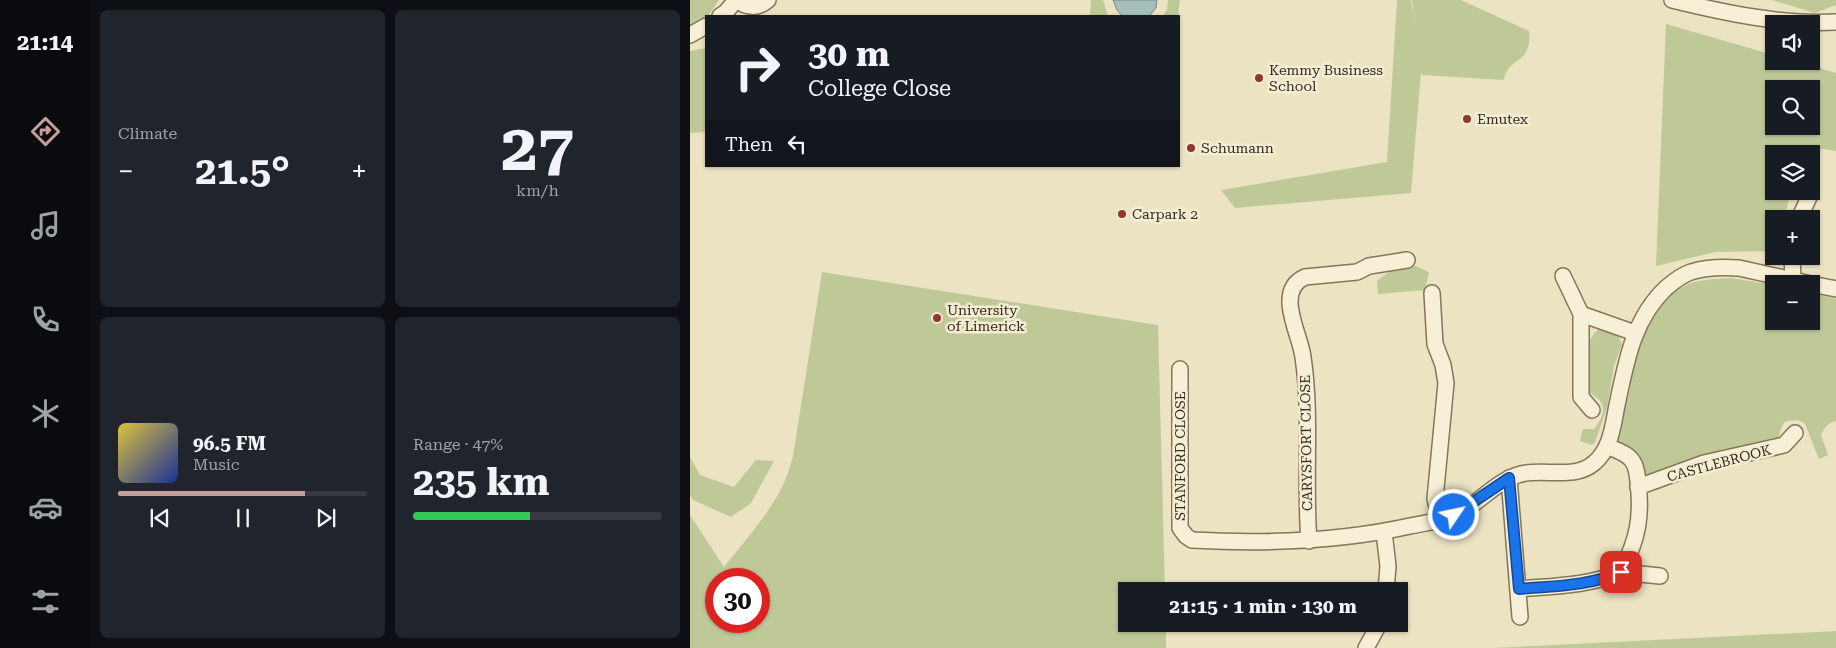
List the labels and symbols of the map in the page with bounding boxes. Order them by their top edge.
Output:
place label: Kemmy Business School [1269,62,1383,94]
marker: Kemmy Business School [1253,72,1265,84]
place label: Emutex [1477,111,1528,127]
marker: Emutex [1461,113,1473,125]
place label: Schumann [1201,140,1274,156]
marker: Schumann [1185,142,1197,154]
place label: Carpark 2 [1132,206,1198,222]
marker: Carpark 2 [1116,208,1128,220]
place label: University of Limerick [947,302,1025,334]
marker: University of Limerick [931,312,943,324]
street label: CARYSFORT CLOSE [1297,375,1315,511]
street label: STANFORD CLOSE [1172,391,1188,521]
street label: CASTLEBROOK [1665,441,1773,485]
position arrow [1427,488,1479,540]
pin [1600,551,1642,593]
speed limit sign: 30 [705,568,770,633]

